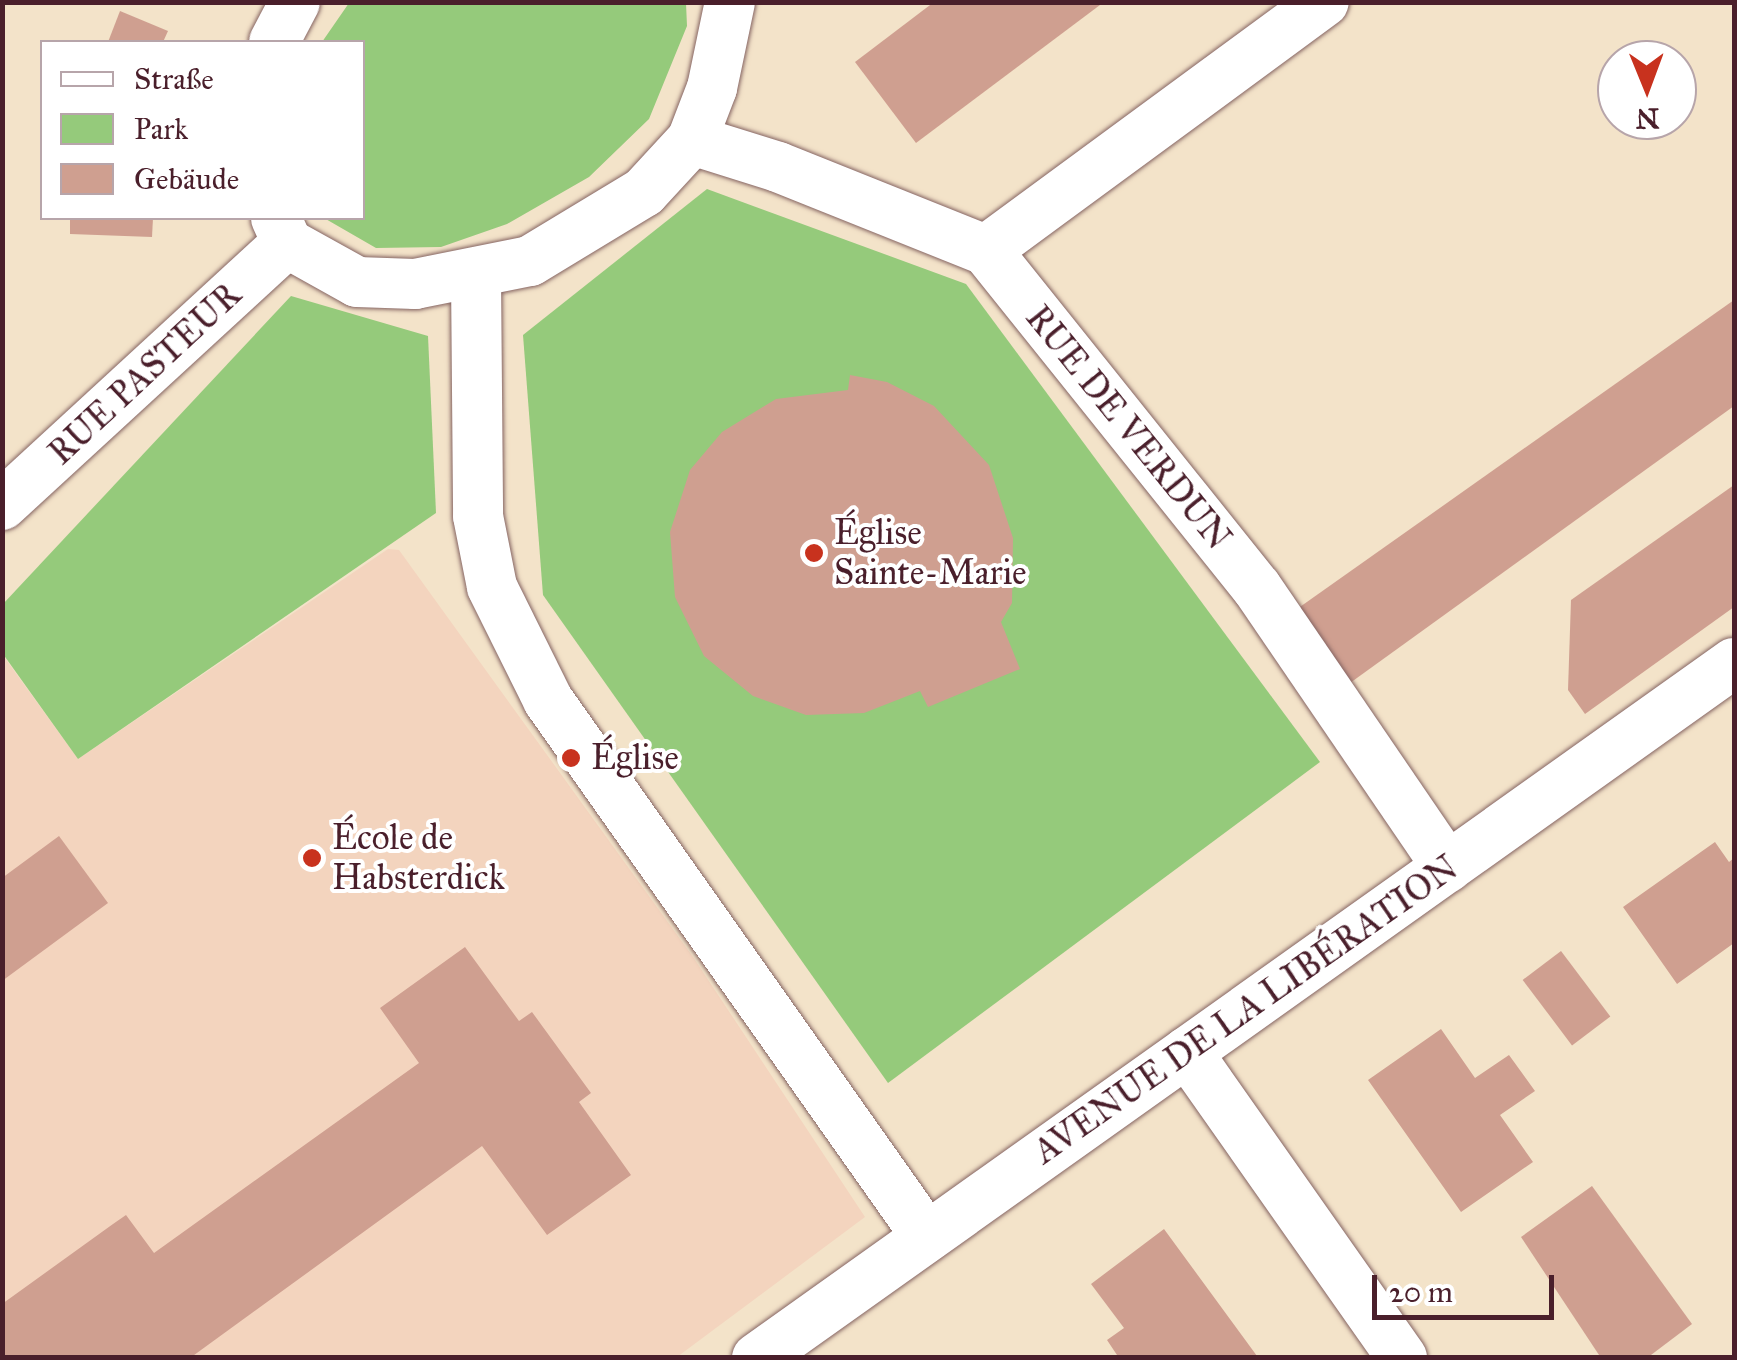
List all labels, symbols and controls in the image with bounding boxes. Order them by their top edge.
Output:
legend [40,40,365,220]
north arrow [1597,40,1697,140]
text: Straße [134,61,214,97]
text: N [1635,101,1660,136]
text: Park [134,111,188,147]
text: Gebäude [134,161,239,197]
street label: RUE PASTEUR [40,274,250,474]
street label: RUE DE VERDUN [1017,297,1239,559]
place label: Église Sainte-Marie [834,512,1027,594]
marker: Église Sainte-Marie [803,542,825,564]
place label: Église [591,737,679,779]
marker: Église [560,747,582,769]
place label: École de Habsterdick [332,817,505,899]
marker: École de Habsterdick [301,847,323,869]
street label: AVENUE DE LA LIBÉRATION [1026,847,1466,1173]
scale bar [1377,1255,1560,1317]
text: 20 m [1389,1274,1453,1310]

